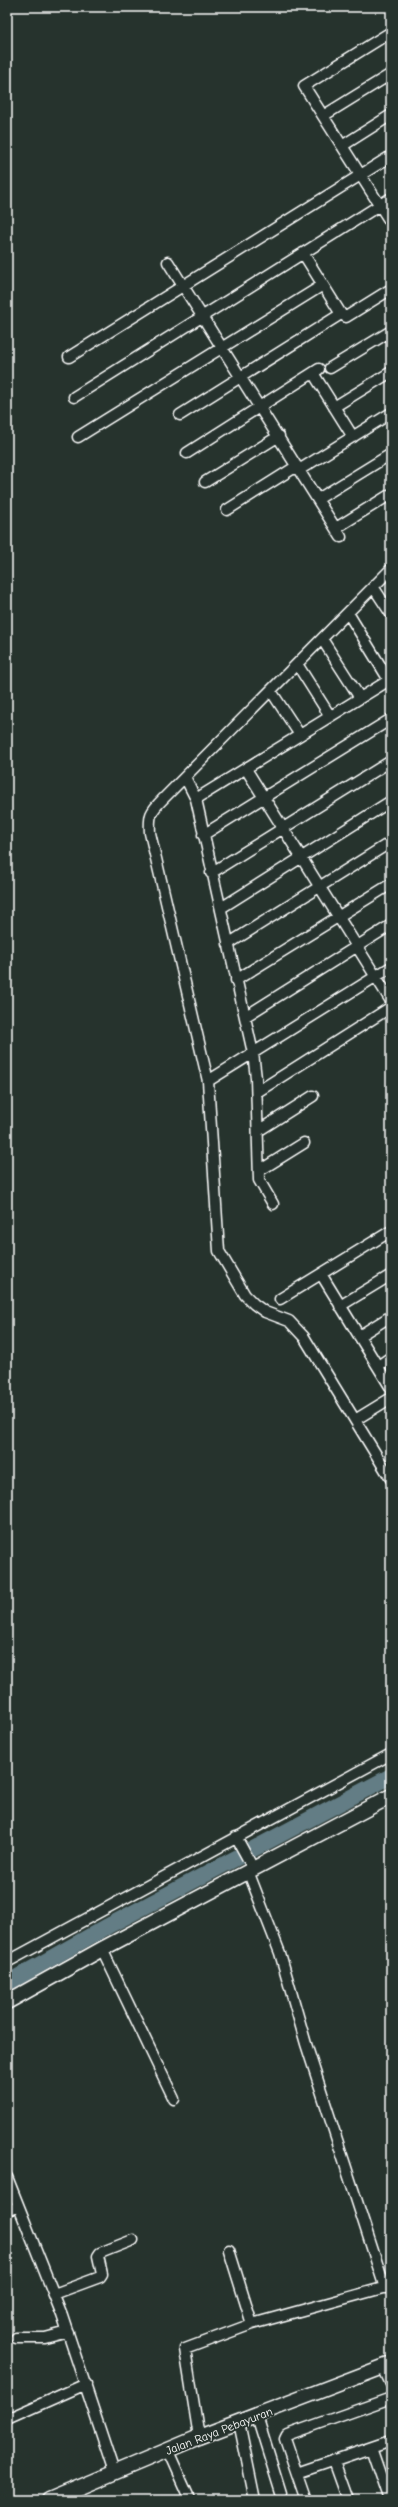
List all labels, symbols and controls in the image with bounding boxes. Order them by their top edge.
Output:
street label: Jalan Raya Pebayuran [164,2404,274,2458]

